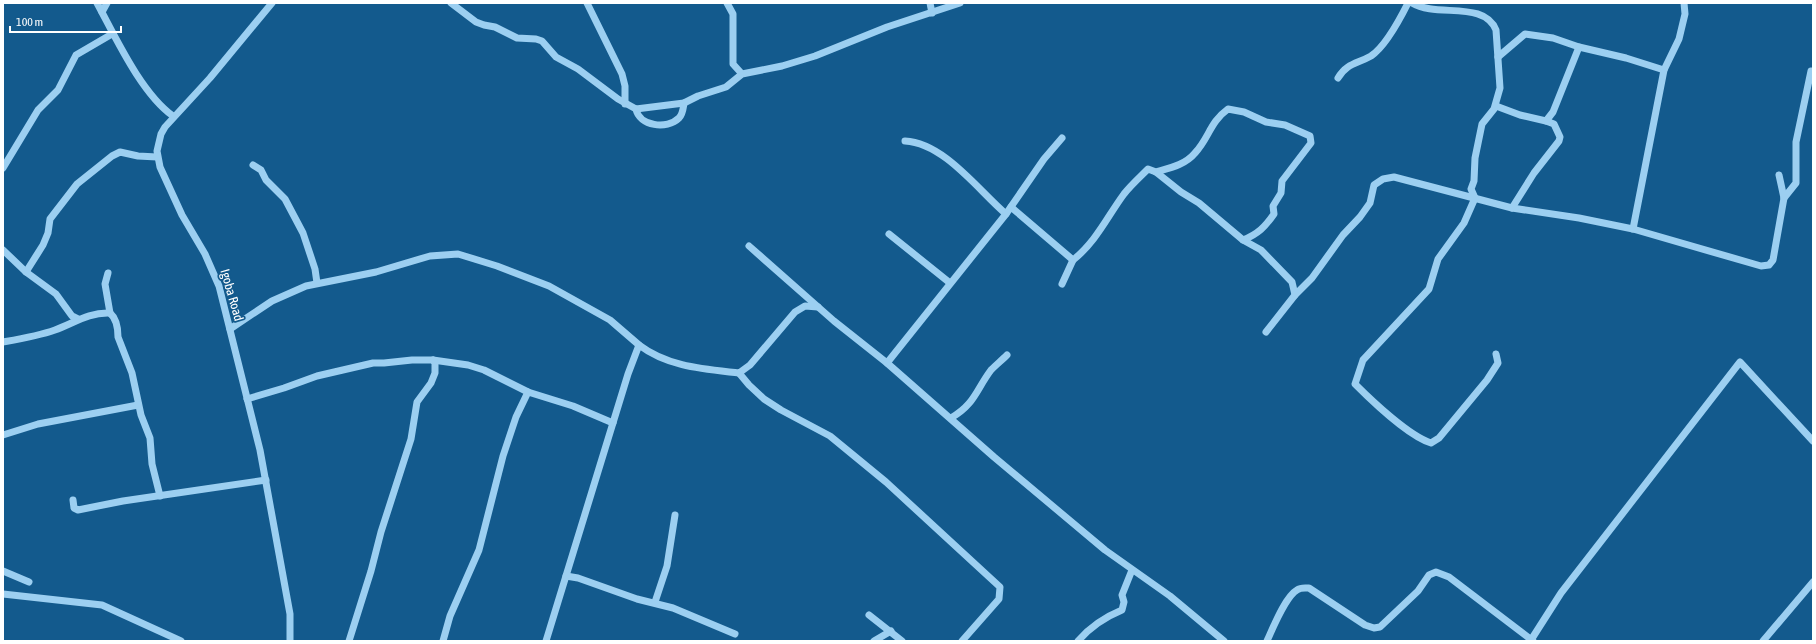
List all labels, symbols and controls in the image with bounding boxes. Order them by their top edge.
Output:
scale bar [10,8,121,34]
text: 100 m [16,15,43,29]
street label: Igoba Road [217,267,247,323]

